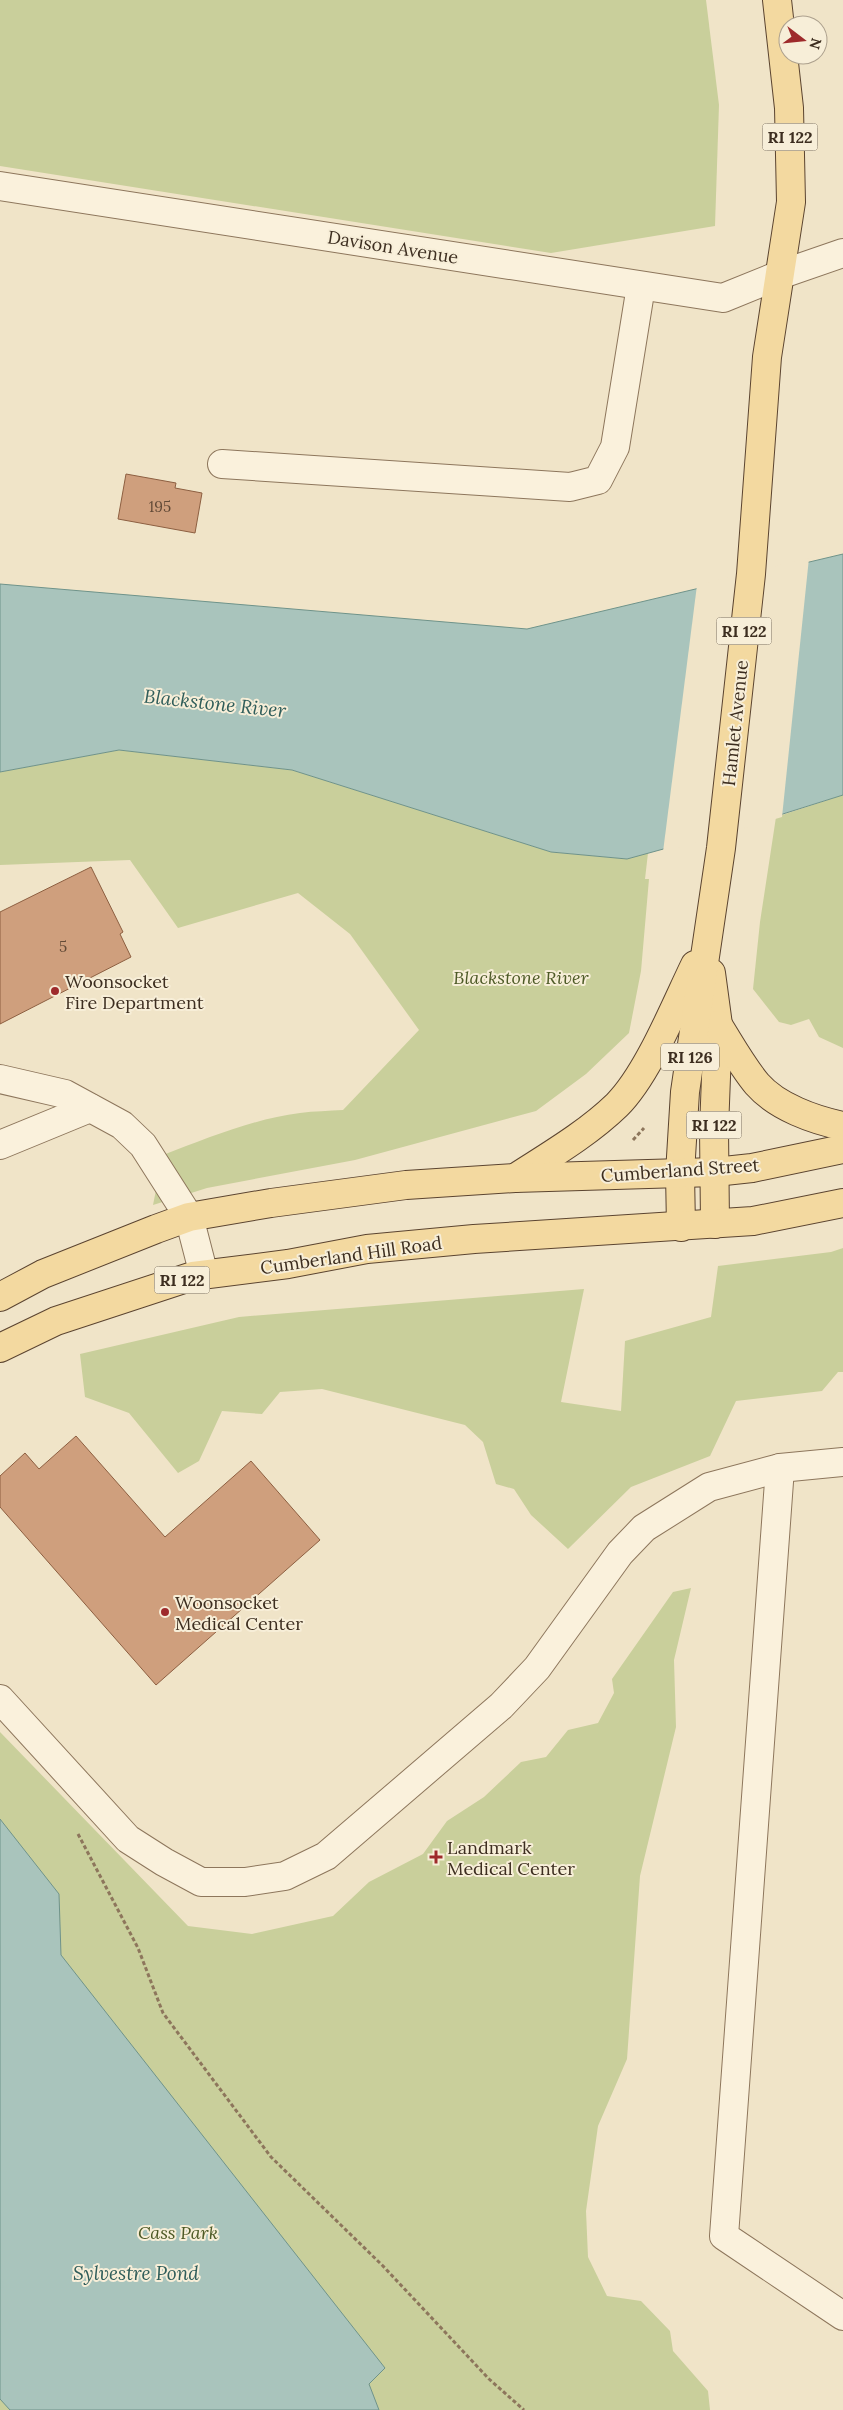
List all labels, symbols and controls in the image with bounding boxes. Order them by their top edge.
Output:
north arrow [778,15,828,65]
text: N [805,36,826,51]
road number: RI 122 [762,124,818,150]
street label: Davison Avenue [326,225,460,269]
house number: 195 [149,497,171,516]
road number: RI 122 [716,618,772,644]
street label: Hamlet Avenue [717,659,753,787]
water label: Blackstone River [143,684,288,722]
house number: 5 [59,937,67,956]
park label: Blackstone River [453,966,589,989]
place label: Woonsocket Fire Department [65,970,204,1014]
marker: Woonsocket Fire Department [49,985,61,997]
road number: RI 126 [661,1044,719,1070]
road number: RI 122 [686,1112,742,1138]
street label: Cumberland Street [600,1153,760,1187]
street label: Cumberland Hill Road [259,1231,444,1279]
road number: RI 122 [154,1266,210,1294]
place label: Woonsocket Medical Center [175,1591,303,1635]
marker: Woonsocket Medical Center [159,1606,171,1618]
place label: Landmark Medical Center [447,1836,575,1880]
marker: Landmark Medical Center [429,1850,443,1864]
park label: Cass Park [138,2221,218,2244]
water label: Sylvestre Pond [73,2261,199,2285]

